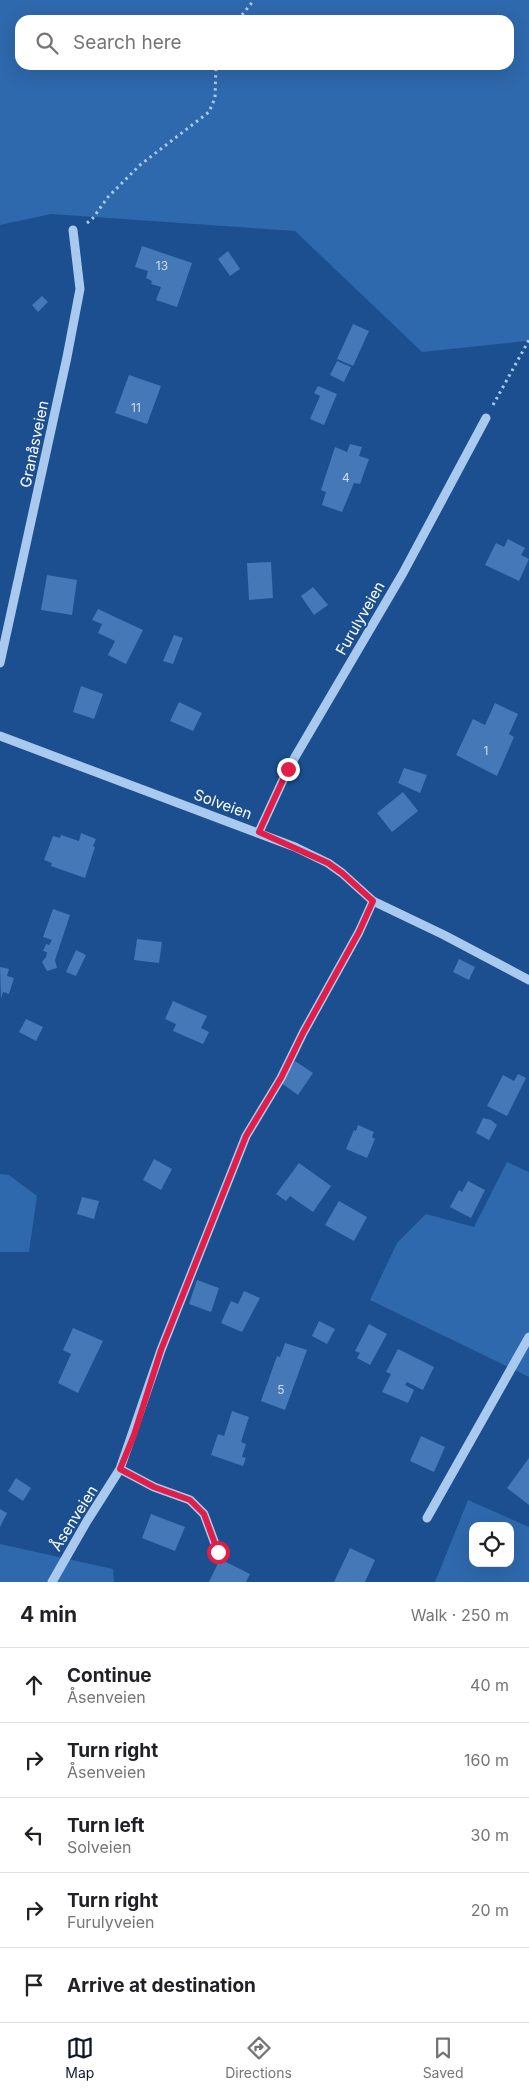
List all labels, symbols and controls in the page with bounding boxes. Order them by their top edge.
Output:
search box [15,15,514,70]
icon: search [33,29,61,57]
text: Search here [73,31,182,54]
house number: 13 [156,258,168,273]
street label: Granåsveien [15,399,53,489]
house number: 11 [131,400,141,415]
house number: 4 [342,470,350,485]
street label: Furulyveien [331,578,389,658]
house number: 1 [484,743,488,758]
route end [277,758,300,781]
street label: Solveien [191,785,255,823]
house number: 5 [277,1382,285,1397]
street label: Åsenveien [46,1482,102,1554]
map controls [469,1522,514,1567]
button: locate [469,1522,514,1567]
route start [207,1541,230,1564]
text: 4 min [20,1602,77,1627]
text: Walk · 250 m [411,1605,509,1625]
text: Continue [67,1664,152,1687]
icon: ahead [20,1671,48,1699]
text: 40 m [470,1675,509,1695]
text: Åsenveien [67,1687,146,1707]
text: Turn right [67,1739,158,1762]
icon: right [20,1746,48,1774]
text: 160 m [464,1750,509,1770]
text: Åsenveien [67,1762,146,1782]
text: Turn left [67,1814,145,1837]
icon: left [20,1821,48,1849]
text: 30 m [471,1825,509,1845]
text: Solveien [67,1837,131,1857]
text: Turn right [67,1889,158,1912]
icon: right [20,1896,48,1924]
text: 20 m [471,1900,509,1920]
text: Furulyveien [67,1912,154,1932]
icon: arrive [20,1971,48,1999]
text: Arrive at destination [67,1974,256,1997]
tab: Map [65,2034,94,2081]
tab: Directions [225,2034,292,2081]
tab: Saved [423,2034,464,2081]

